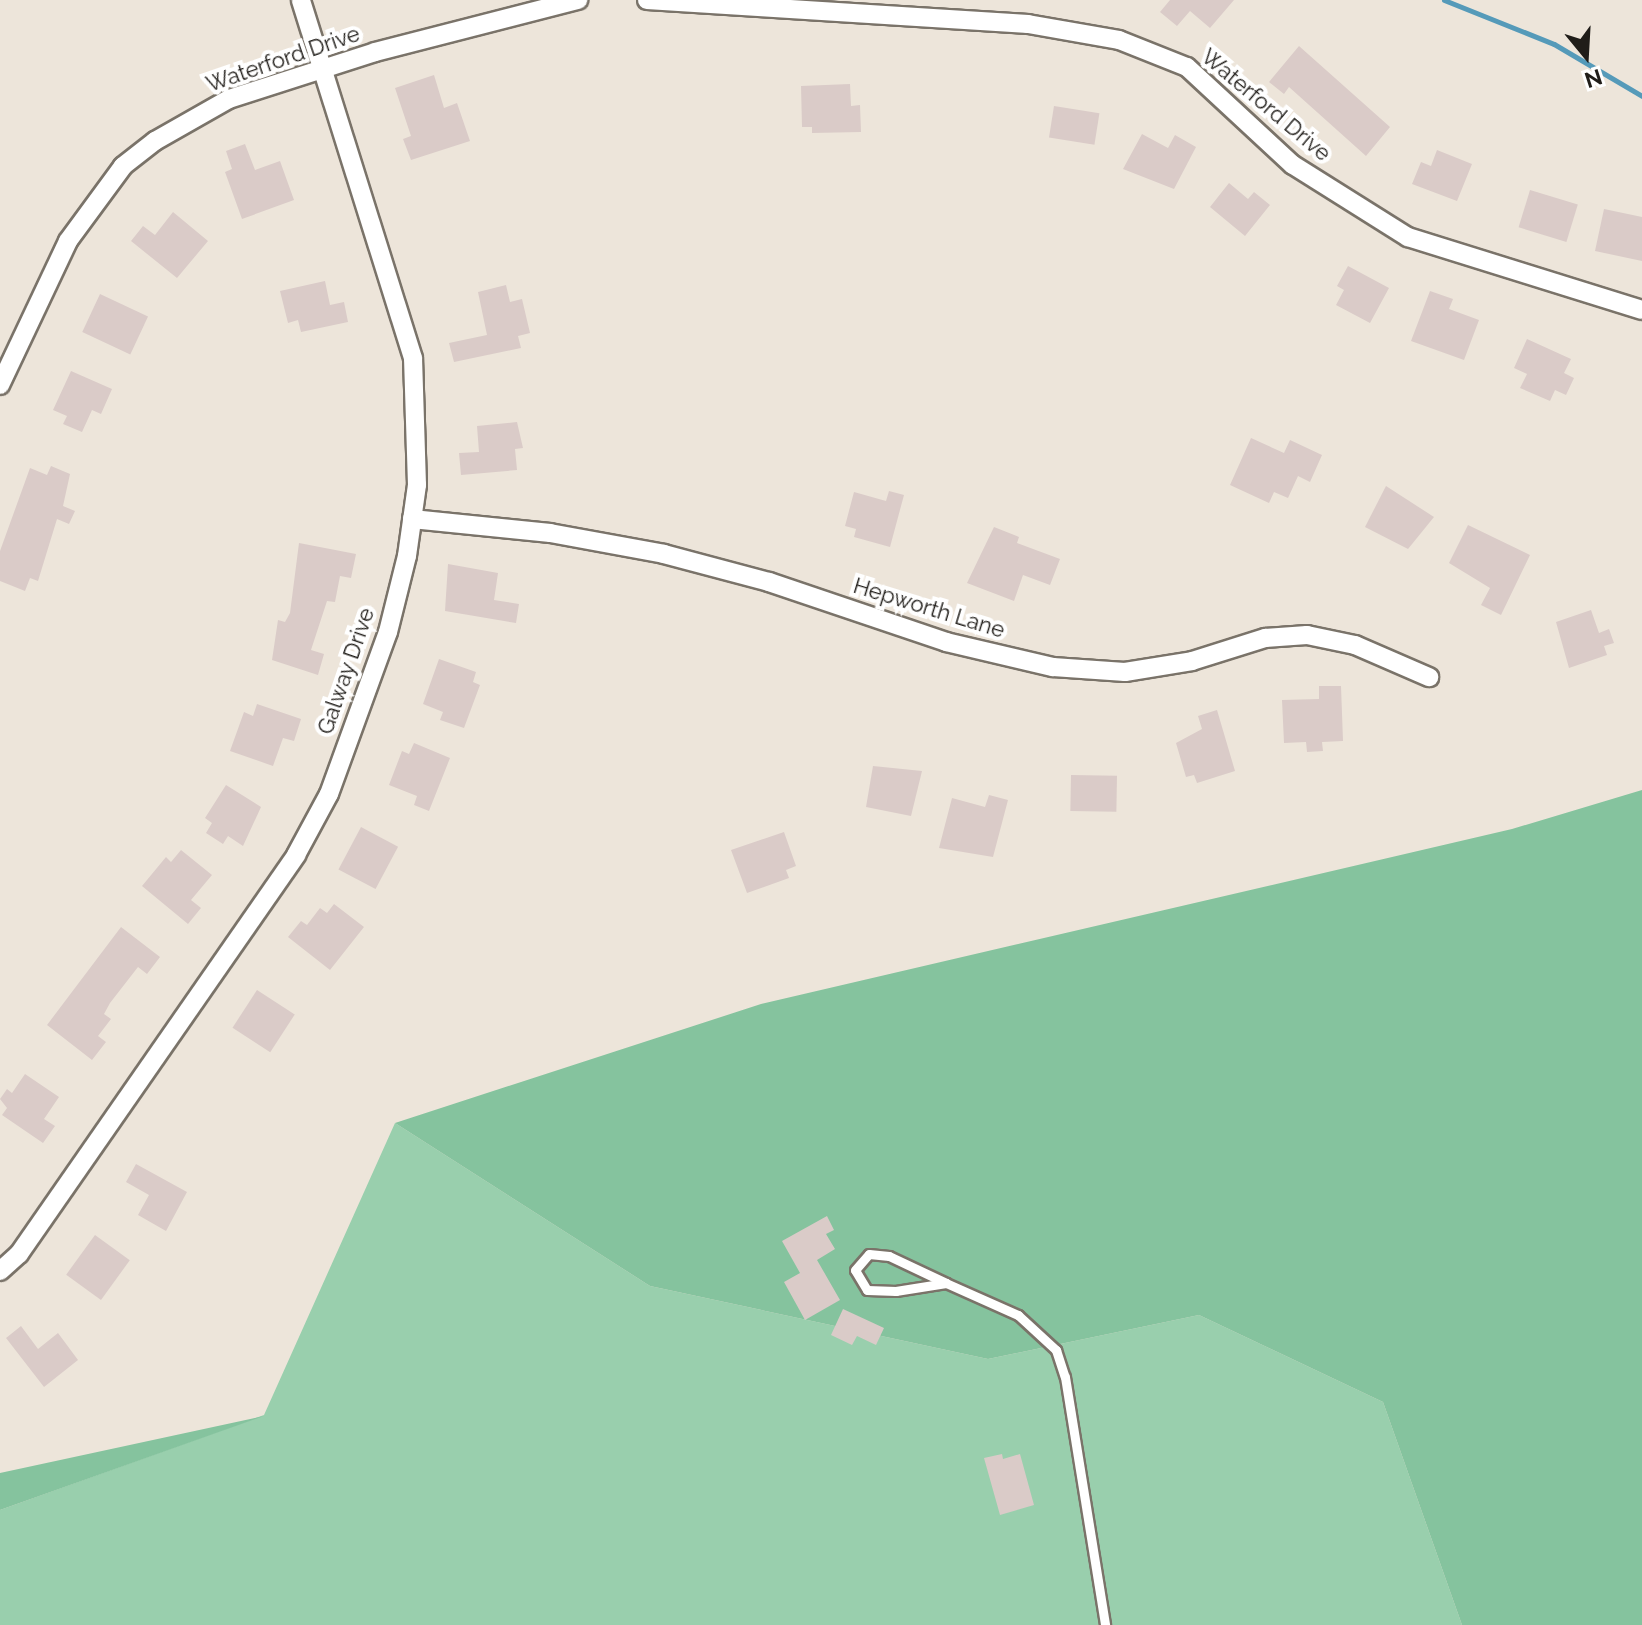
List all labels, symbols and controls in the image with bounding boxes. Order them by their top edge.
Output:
north arrow [1546,16,1626,96]
street label: Waterford Drive [203,20,363,98]
street label: Waterford Drive [1196,43,1336,167]
text: N [1581,64,1605,94]
street label: Hepworth Lane [850,572,1008,644]
street label: Galway Drive [312,604,380,738]

